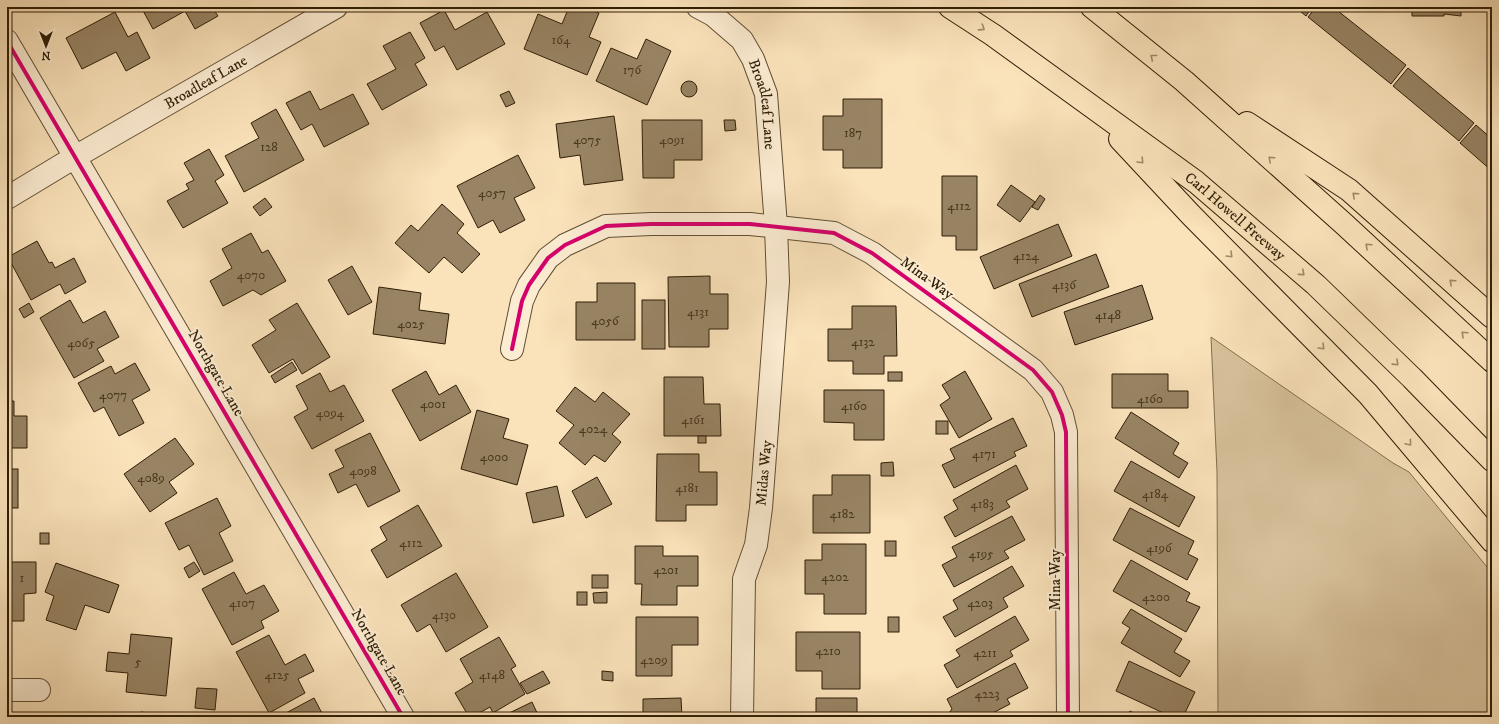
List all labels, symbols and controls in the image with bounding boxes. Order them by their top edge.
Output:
one-way arrow [978,23,985,30]
north arrow [26,26,66,66]
house number: 164 [552,32,571,48]
text: N [41,48,51,62]
street label: Broadleaf Lane [161,51,250,113]
one-way arrow [1151,54,1158,61]
street label: Broadleaf Lane [744,56,780,150]
house number: 176 [623,62,642,78]
house number: 187 [844,125,862,141]
house number: 4075 [573,132,601,148]
house number: 4091 [659,132,685,148]
house number: 128 [260,139,278,155]
one-way arrow [1136,156,1143,164]
one-way arrow [1268,156,1276,164]
street label: Carl Howell Freeway [1181,168,1290,265]
house number: 4057 [478,185,506,201]
one-way arrow [1352,193,1360,200]
house number: 4112 [947,198,971,214]
one-way arrow [1365,243,1373,251]
house number: 4124 [1013,248,1040,264]
one-way arrow [1226,250,1233,258]
street label: Mina Way [897,252,958,304]
house number: 4070 [237,267,265,283]
one-way arrow [1298,269,1305,276]
house number: 4136 [1052,277,1077,293]
one-way arrow [1450,279,1457,286]
house number: 4131 [687,304,709,320]
house number: 4148 [1095,307,1121,323]
house number: 4056 [591,313,620,329]
house number: 4025 [397,316,425,332]
street label: Northgate Lane [184,326,248,420]
one-way arrow [1461,331,1469,339]
house number: 4132 [851,334,875,350]
house number: 4065 [67,335,95,351]
one-way arrow [1317,342,1325,350]
one-way arrow [1391,358,1399,366]
house number: 4077 [99,387,127,403]
house number: 4160 [1137,391,1163,407]
house number: 4001 [420,396,446,412]
house number: 4160 [841,398,867,414]
house number: 4094 [316,405,345,421]
house number: 4161 [681,412,705,428]
house number: 4024 [579,421,608,437]
street label: Midas Way [752,438,776,507]
one-way arrow [1405,439,1412,446]
house number: 4171 [972,446,996,462]
house number: 4000 [480,449,508,465]
house number: 4098 [349,463,377,479]
house number: 4089 [137,470,165,486]
house number: 4181 [675,480,699,496]
house number: 4184 [1142,486,1169,502]
house number: 4183 [970,496,994,512]
house number: 4182 [829,506,855,522]
house number: 4112 [399,535,423,551]
house number: 4196 [1146,540,1173,556]
house number: 4195 [968,546,994,562]
street label: Mina Way [1046,548,1065,611]
house number: 4201 [653,562,679,578]
house number: 4202 [821,569,849,585]
house number: 1 [20,570,25,586]
house number: 4200 [1142,589,1170,605]
house number: 4107 [229,595,255,611]
house number: 4203 [967,595,993,611]
street label: Northgate Lane [347,605,411,699]
house number: 4130 [432,607,456,623]
house number: 4210 [815,643,841,659]
house number: 4211 [973,645,997,661]
house number: 4209 [640,652,668,668]
house number: 5 [135,654,142,670]
house number: 4125 [264,667,290,683]
house number: 4148 [479,667,505,683]
house number: 4223 [974,686,1000,702]

